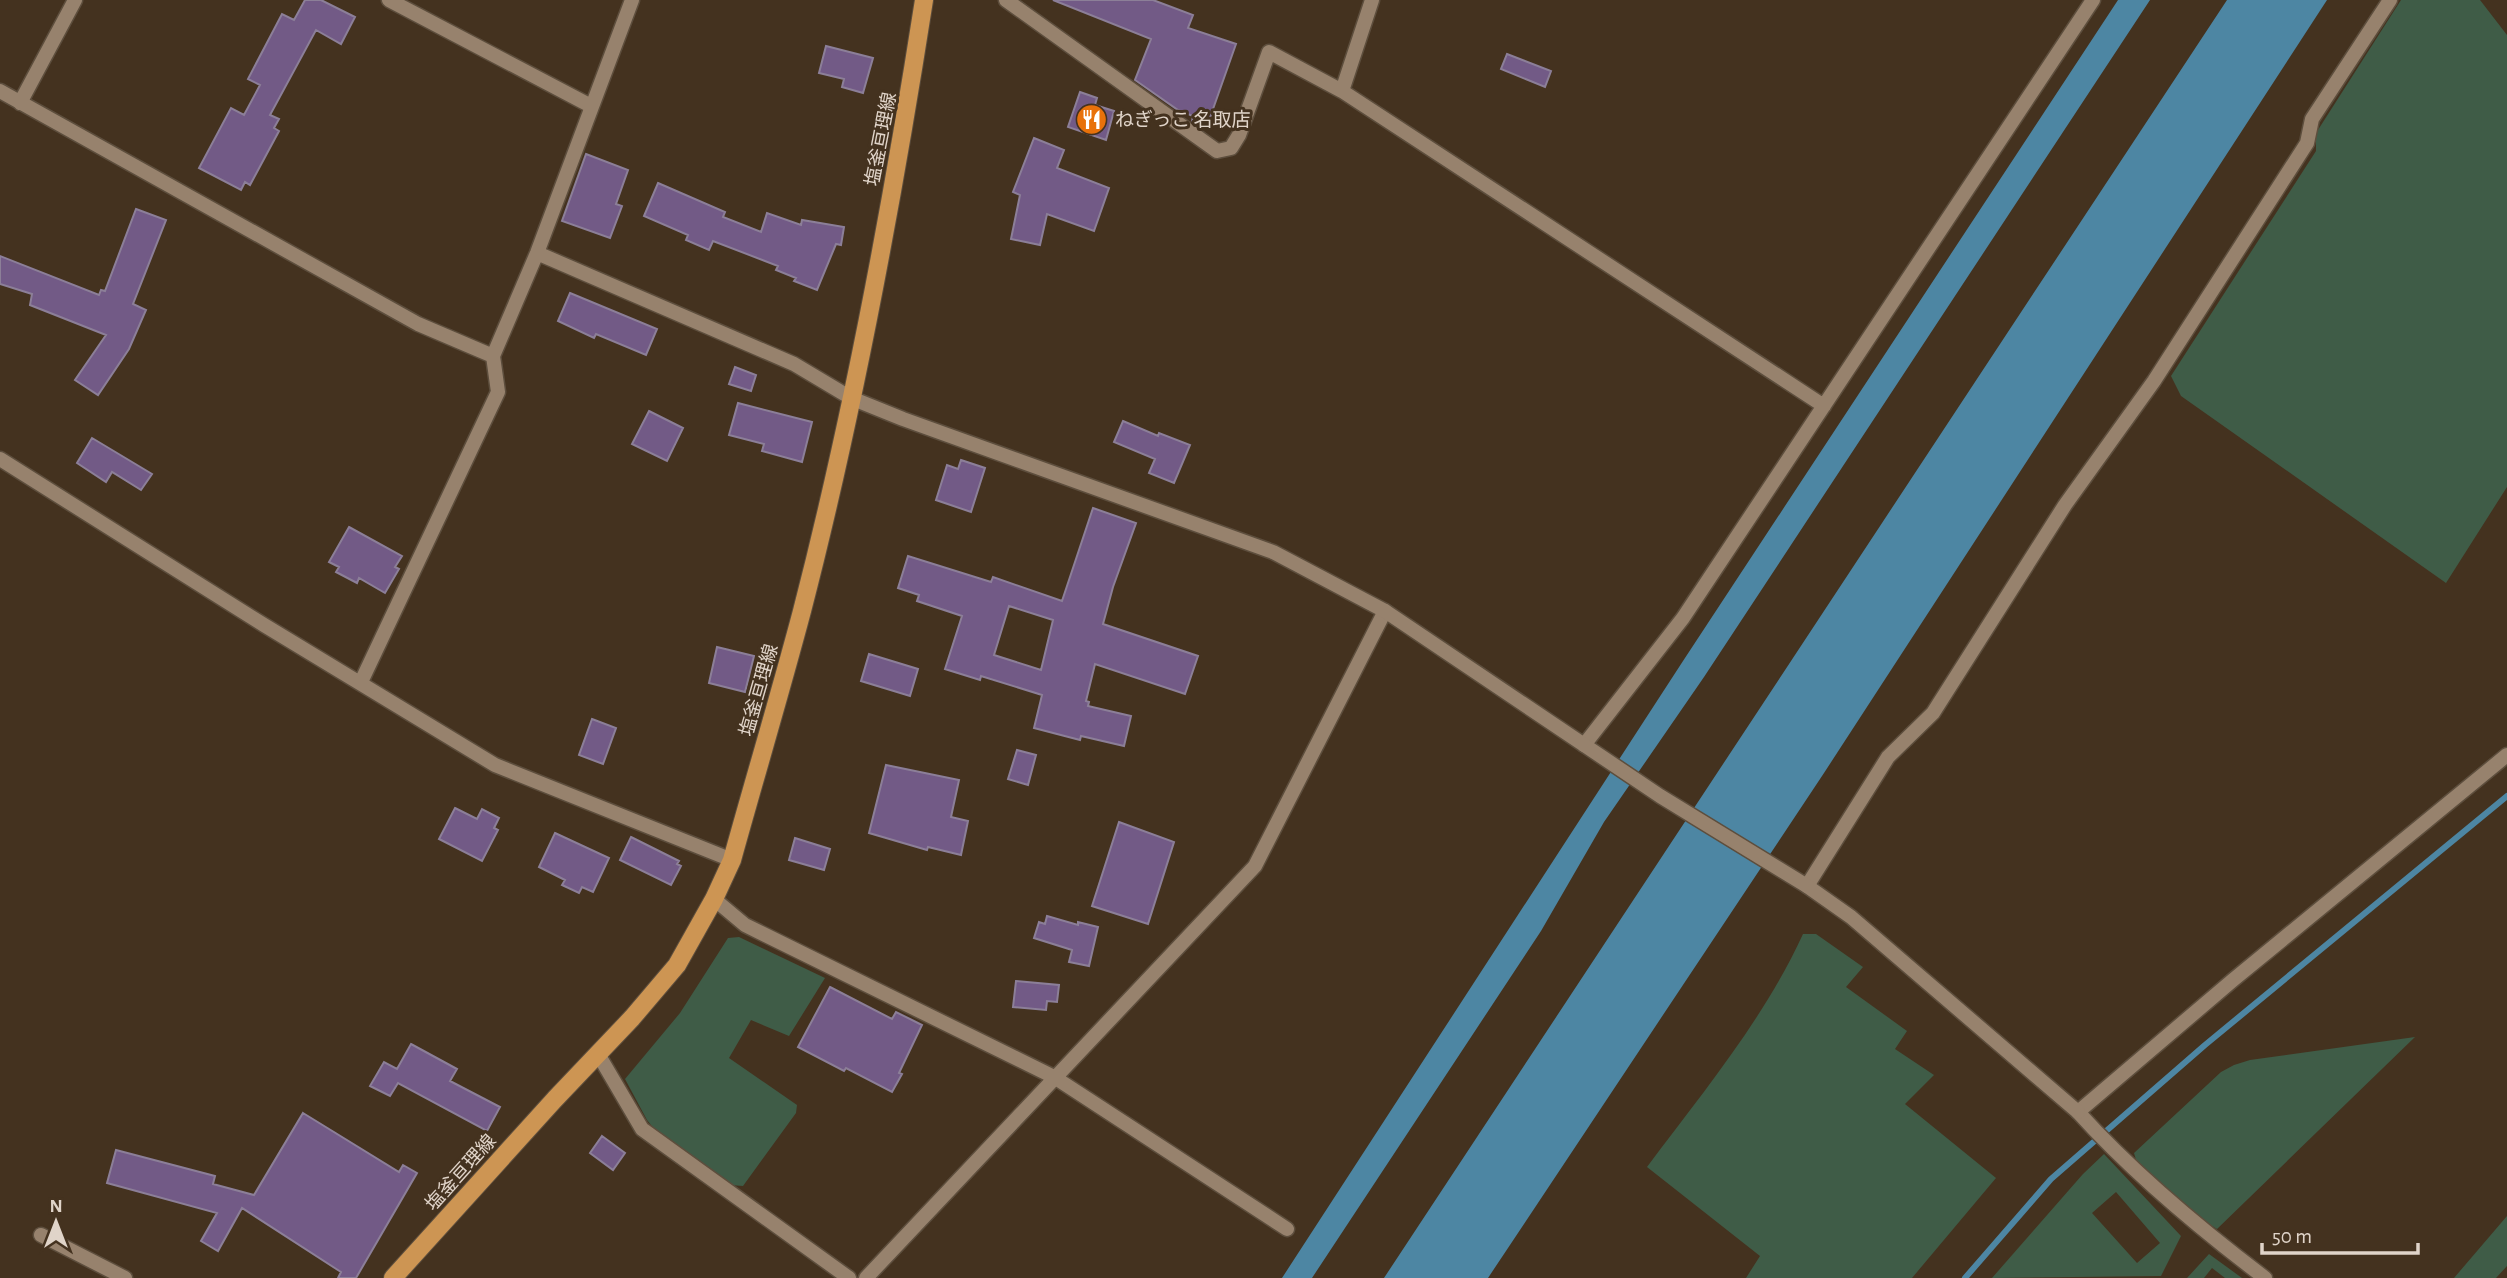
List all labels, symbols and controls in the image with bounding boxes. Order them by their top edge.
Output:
street label: 塩釜亘理線 [861,90,900,188]
restaurant icon: ねぎっこ 名取店 [1075,102,1109,136]
place label: ねぎっこ 名取店 [1115,109,1250,130]
street label: 塩釜亘理線 [735,642,782,739]
street label: 塩釜亘理線 [421,1130,500,1215]
north arrow [21,1187,91,1257]
text: N [49,1197,63,1216]
scale bar [2262,1212,2418,1256]
text: 50 m [2272,1226,2312,1247]

